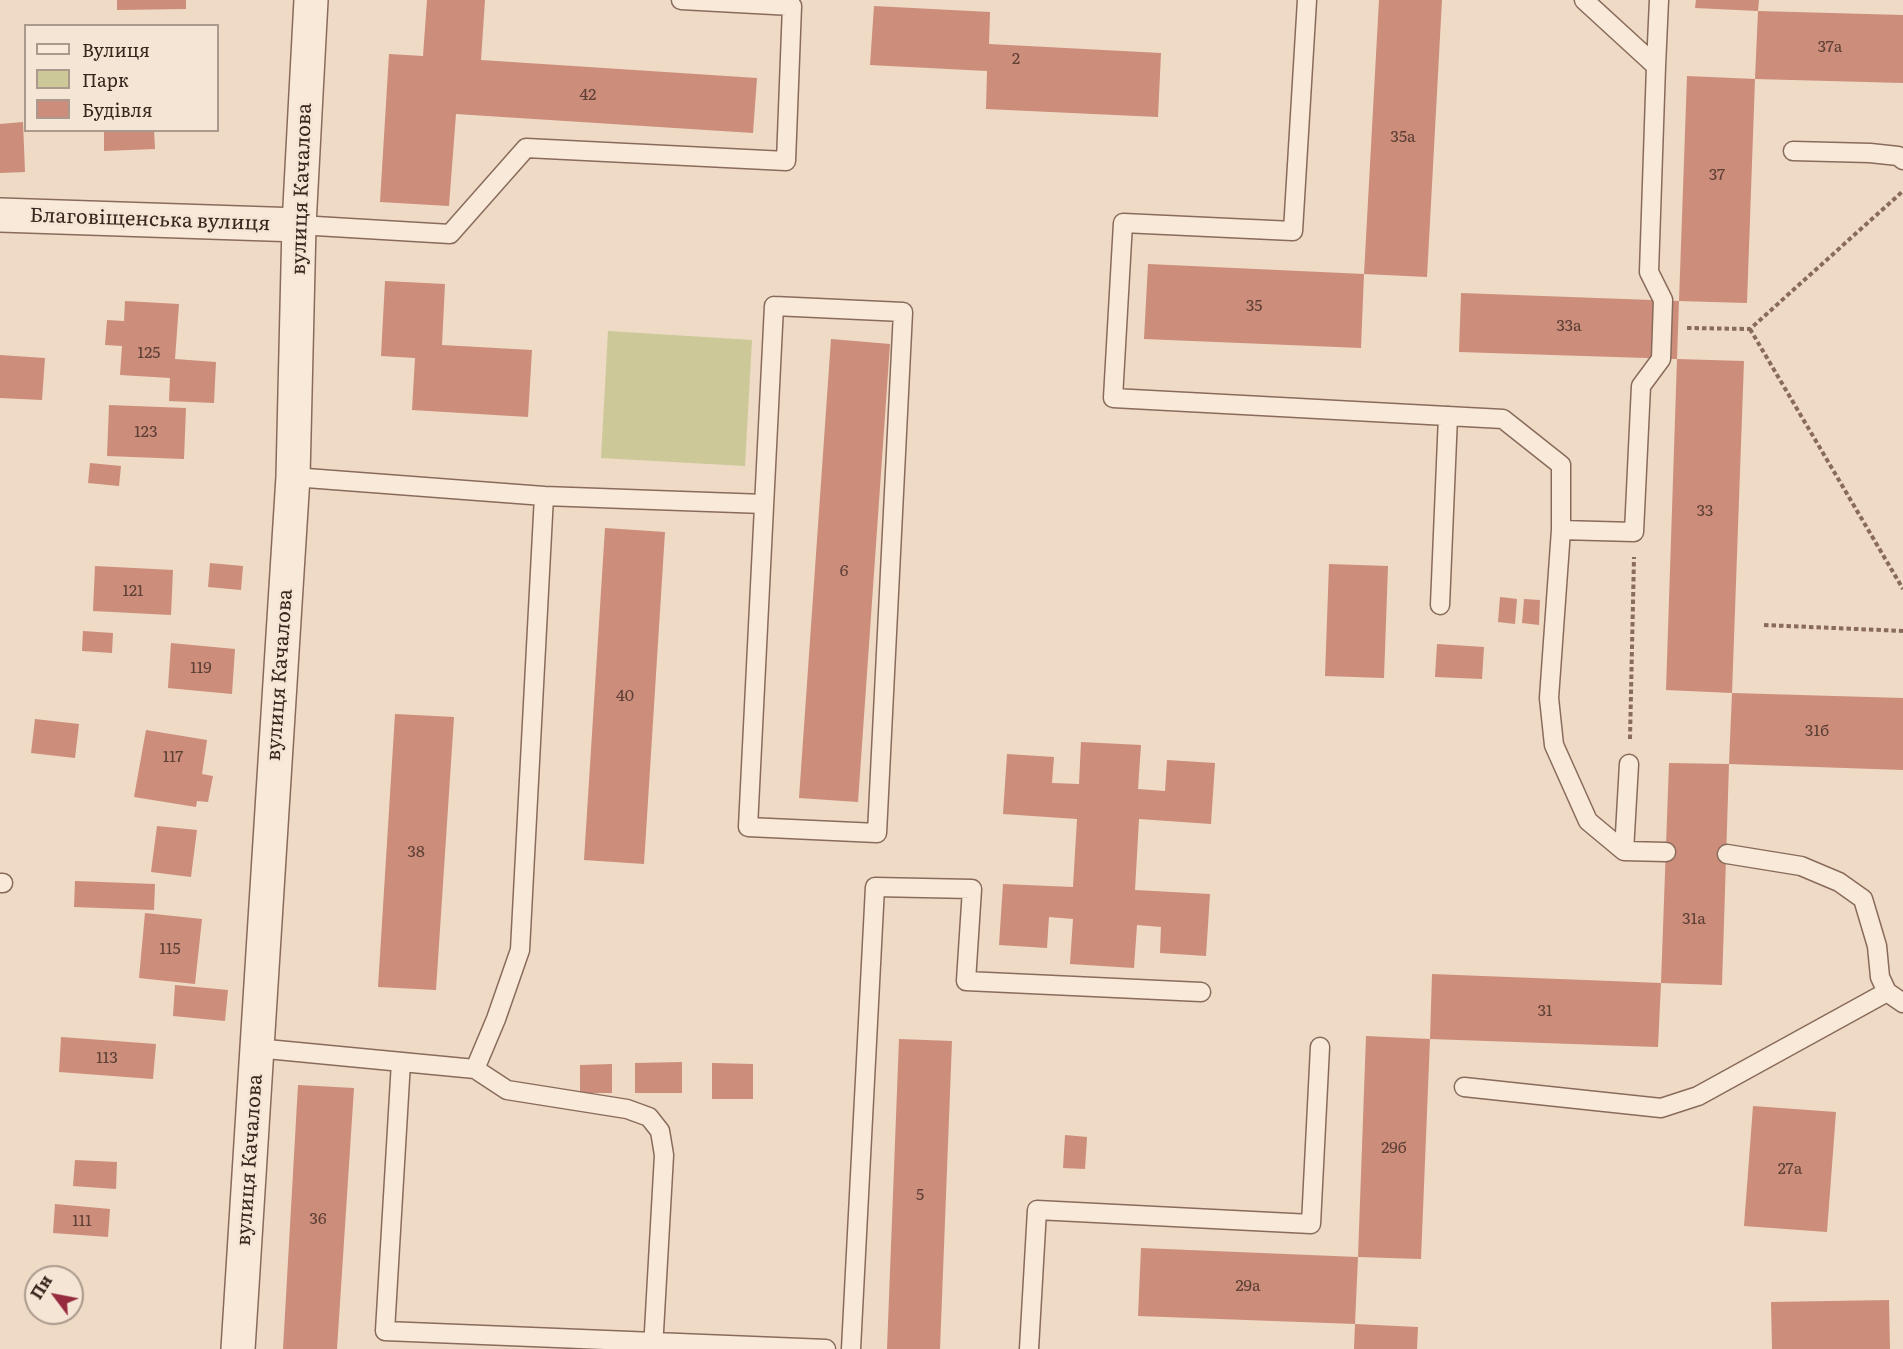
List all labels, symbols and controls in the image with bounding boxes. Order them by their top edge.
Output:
legend [24,24,219,132]
text: Вулиця [82,36,150,63]
house number: 37а [1818,37,1842,57]
house number: 2 [1012,49,1020,69]
text: Парк [82,66,129,93]
house number: 42 [580,85,596,105]
text: Будівля [82,96,153,123]
street label: вулиця Качалова [287,103,317,275]
house number: 35а [1390,127,1416,147]
house number: 37 [1709,165,1725,185]
street label: Благовіщенська вулиця [29,204,271,236]
house number: 35 [1246,296,1262,316]
house number: 33а [1556,316,1582,336]
house number: 125 [138,343,160,363]
house number: 123 [134,422,158,442]
house number: 33 [1697,501,1713,521]
house number: 6 [840,561,848,581]
house number: 121 [122,581,144,601]
street label: вулиця Качалова [262,588,298,762]
house number: 119 [190,658,212,678]
house number: 40 [616,686,634,706]
house number: 31б [1805,721,1829,741]
house number: 117 [163,747,183,767]
house number: 38 [407,842,425,862]
house number: 31а [1682,909,1706,929]
house number: 115 [159,939,181,959]
house number: 31 [1537,1001,1553,1021]
house number: 113 [96,1048,118,1068]
street label: вулиця Качалова [232,1073,268,1247]
house number: 29б [1381,1138,1407,1158]
house number: 27а [1778,1159,1802,1179]
house number: 5 [916,1185,924,1205]
house number: 36 [309,1209,327,1229]
house number: 111 [72,1211,92,1231]
north arrow [24,1265,84,1325]
text: Пн [24,1270,57,1303]
house number: 29а [1235,1276,1261,1296]

